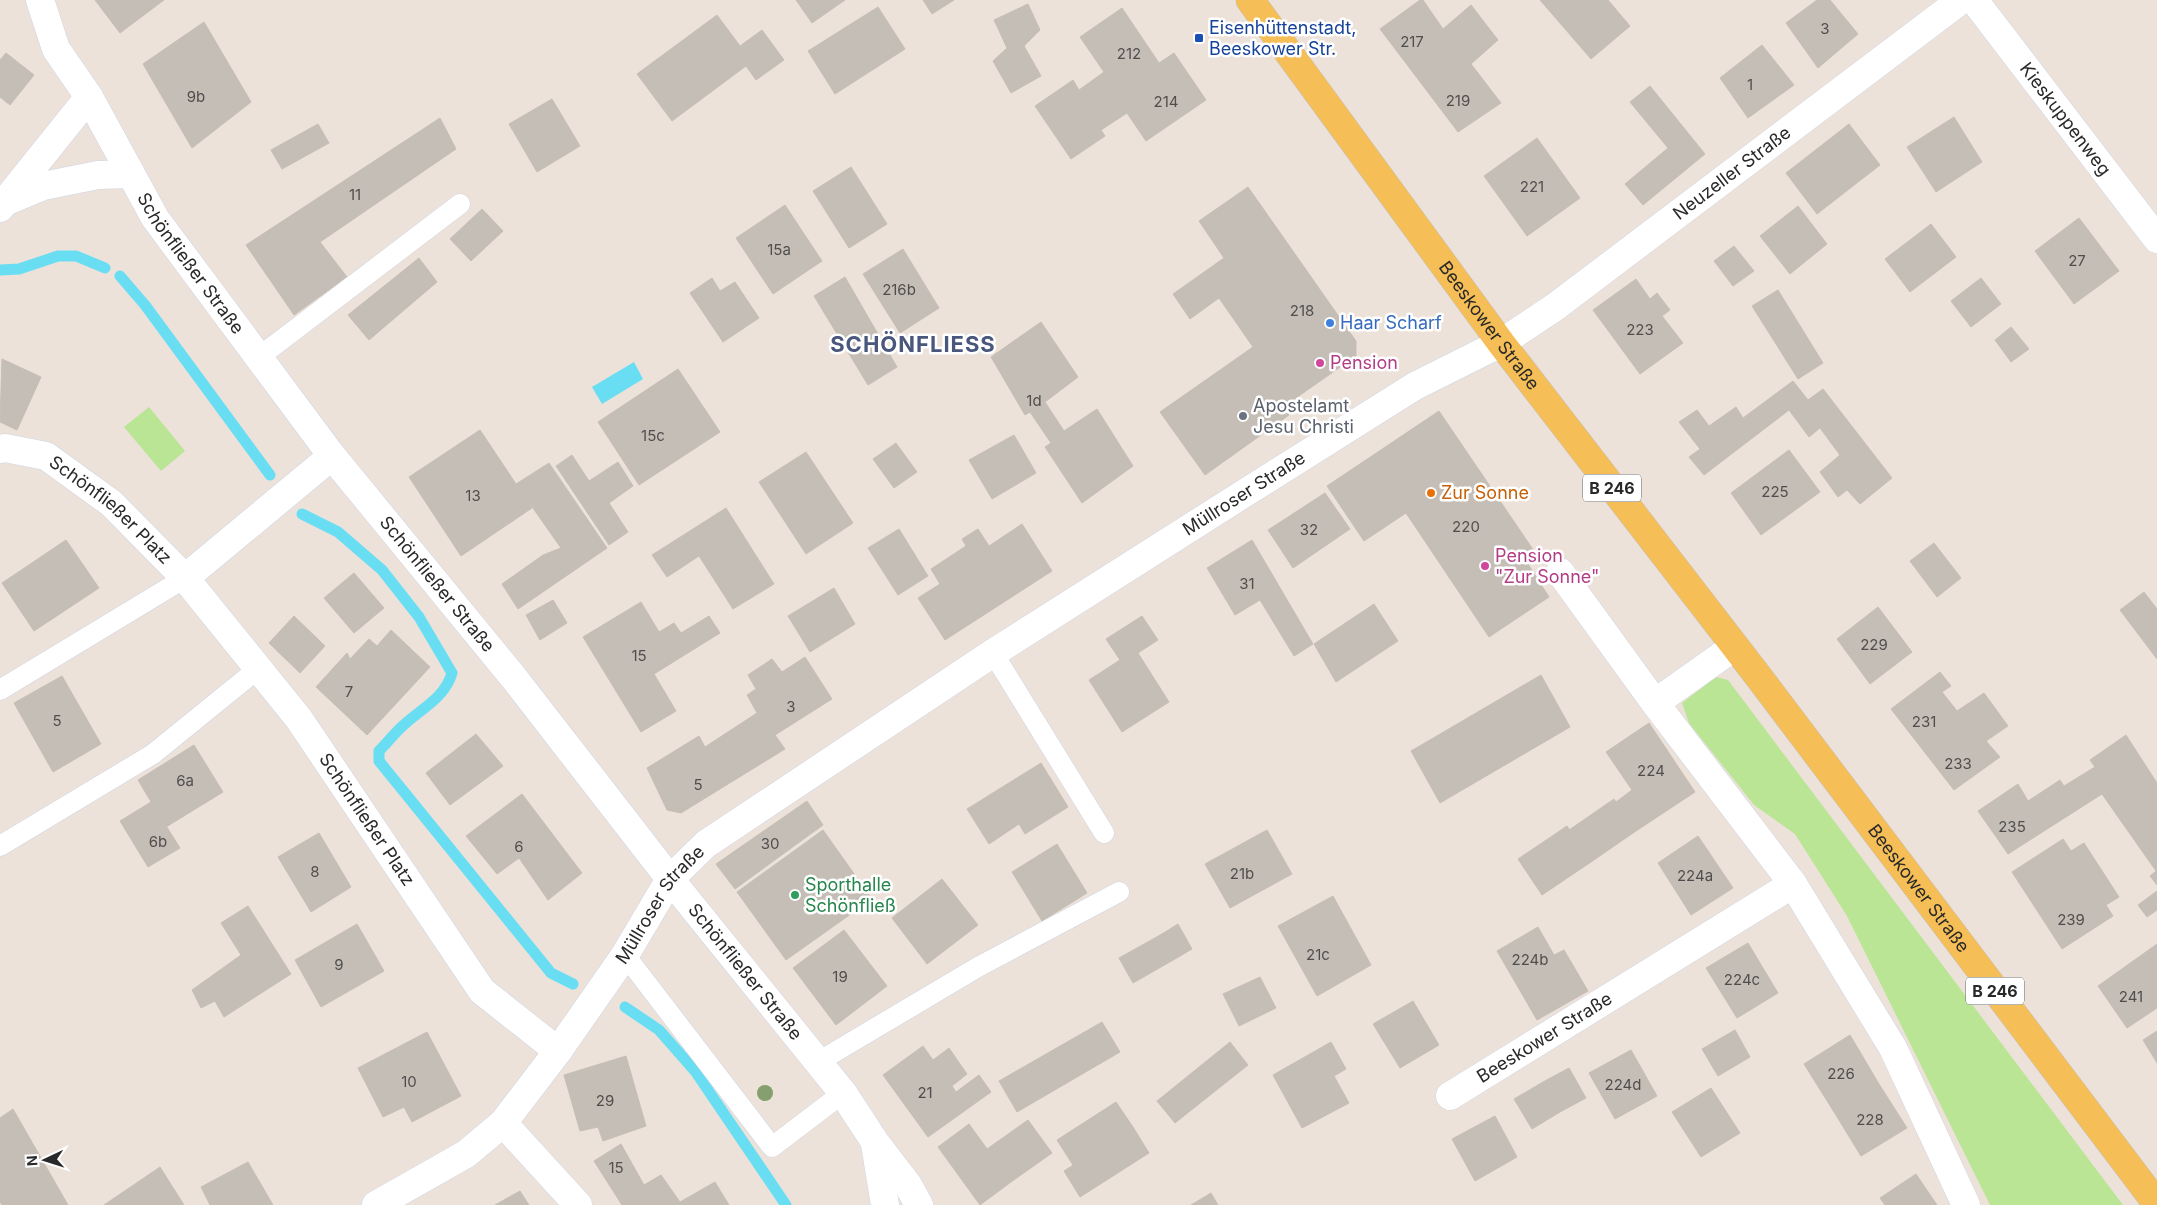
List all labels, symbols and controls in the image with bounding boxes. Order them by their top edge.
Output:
place label: Eisenhüttenstadt, Beeskower Str. [1209,17,1356,59]
house number: 3 [1820,19,1830,38]
marker: Eisenhüttenstadt, Beeskower Str. [1193,32,1205,44]
house number: 217 [1400,32,1424,51]
house number: 212 [1117,44,1141,63]
street label: Kieskuppenweg [2016,58,2115,179]
house number: 1 [1747,75,1753,94]
house number: 9b [187,87,205,106]
house number: 219 [1446,91,1470,110]
house number: 214 [1154,92,1178,111]
street label: Neuzeller Straße [1669,122,1795,224]
house number: 221 [1520,177,1544,196]
house number: 11 [349,185,361,204]
street label: Schönfließer Straße [133,189,249,338]
house number: 15a [767,240,791,259]
house number: 27 [2068,251,2086,270]
street label: Beeskower Straße [1435,257,1544,394]
house number: 216b [882,280,916,299]
house number: 218 [1290,301,1314,320]
place label: Haar Scharf [1340,312,1442,333]
marker: Haar Scharf [1324,317,1336,329]
house number: 223 [1626,320,1654,339]
district label: SCHÖNFLIESS [830,331,996,357]
place label: Pension [1330,352,1398,373]
marker: Pension [1314,357,1326,369]
house number: 1d [1026,391,1042,410]
place label: Apostelamt Jesu Christi [1253,395,1354,437]
marker: Apostelamt Jesu Christi [1237,410,1249,422]
house number: 15c [641,426,665,445]
street label: Müllroser Straße [1179,447,1309,540]
street label: Schönfließer Platz [45,451,176,568]
road number: B 246 [1583,474,1641,502]
place label: Zur Sonne [1441,482,1529,503]
house number: 225 [1761,482,1789,501]
house number: 13 [465,486,481,505]
marker: Zur Sonne [1425,487,1437,499]
street label: Schönfließer Straße [376,512,499,656]
house number: 220 [1452,517,1480,536]
house number: 32 [1300,520,1318,539]
place label: Pension "Zur Sonne" [1495,545,1599,587]
marker: Pension "Zur Sonne" [1479,560,1491,572]
house number: 31 [1239,574,1255,593]
house number: 229 [1860,635,1888,654]
house number: 15 [631,646,647,665]
house number: 7 [345,682,353,701]
house number: 3 [786,697,796,716]
house number: 5 [52,711,62,730]
house number: 231 [1912,712,1936,731]
street label: Schönfließer Platz [315,749,419,890]
house number: 233 [1944,754,1972,773]
house number: 224 [1637,761,1665,780]
house number: 6a [176,771,194,790]
house number: 5 [693,775,703,794]
house number: 235 [1998,817,2026,836]
street label: Beeskower Straße [1864,820,1974,956]
house number: 6b [149,832,167,851]
house number: 30 [761,834,779,853]
house number: 6 [514,837,524,856]
street label: Müllroser Straße [611,841,708,968]
house number: 8 [310,862,320,881]
house number: 21b [1230,864,1254,883]
house number: 224a [1677,866,1713,885]
place label: Sporthalle Schönfließ [805,874,896,916]
marker: Sporthalle Schönfließ [789,889,801,901]
street label: Schönfließer Straße [684,899,807,1044]
house number: 239 [2057,910,2085,929]
house number: 21c [1306,945,1330,964]
house number: 224b [1512,950,1548,969]
house number: 9 [334,955,344,974]
house number: 19 [832,967,848,986]
house number: 224c [1724,970,1760,989]
road number: B 246 [1966,978,2024,1004]
house number: 241 [2119,987,2143,1006]
street label: Beeskower Straße [1473,988,1616,1087]
house number: 226 [1827,1064,1855,1083]
house number: 10 [401,1072,417,1091]
house number: 224d [1605,1075,1641,1094]
house number: 21 [917,1083,933,1102]
house number: 29 [596,1091,614,1110]
house number: 228 [1856,1110,1884,1129]
north arrow [20,1135,70,1185]
text: N [23,1155,40,1167]
house number: 15 [608,1158,624,1177]

